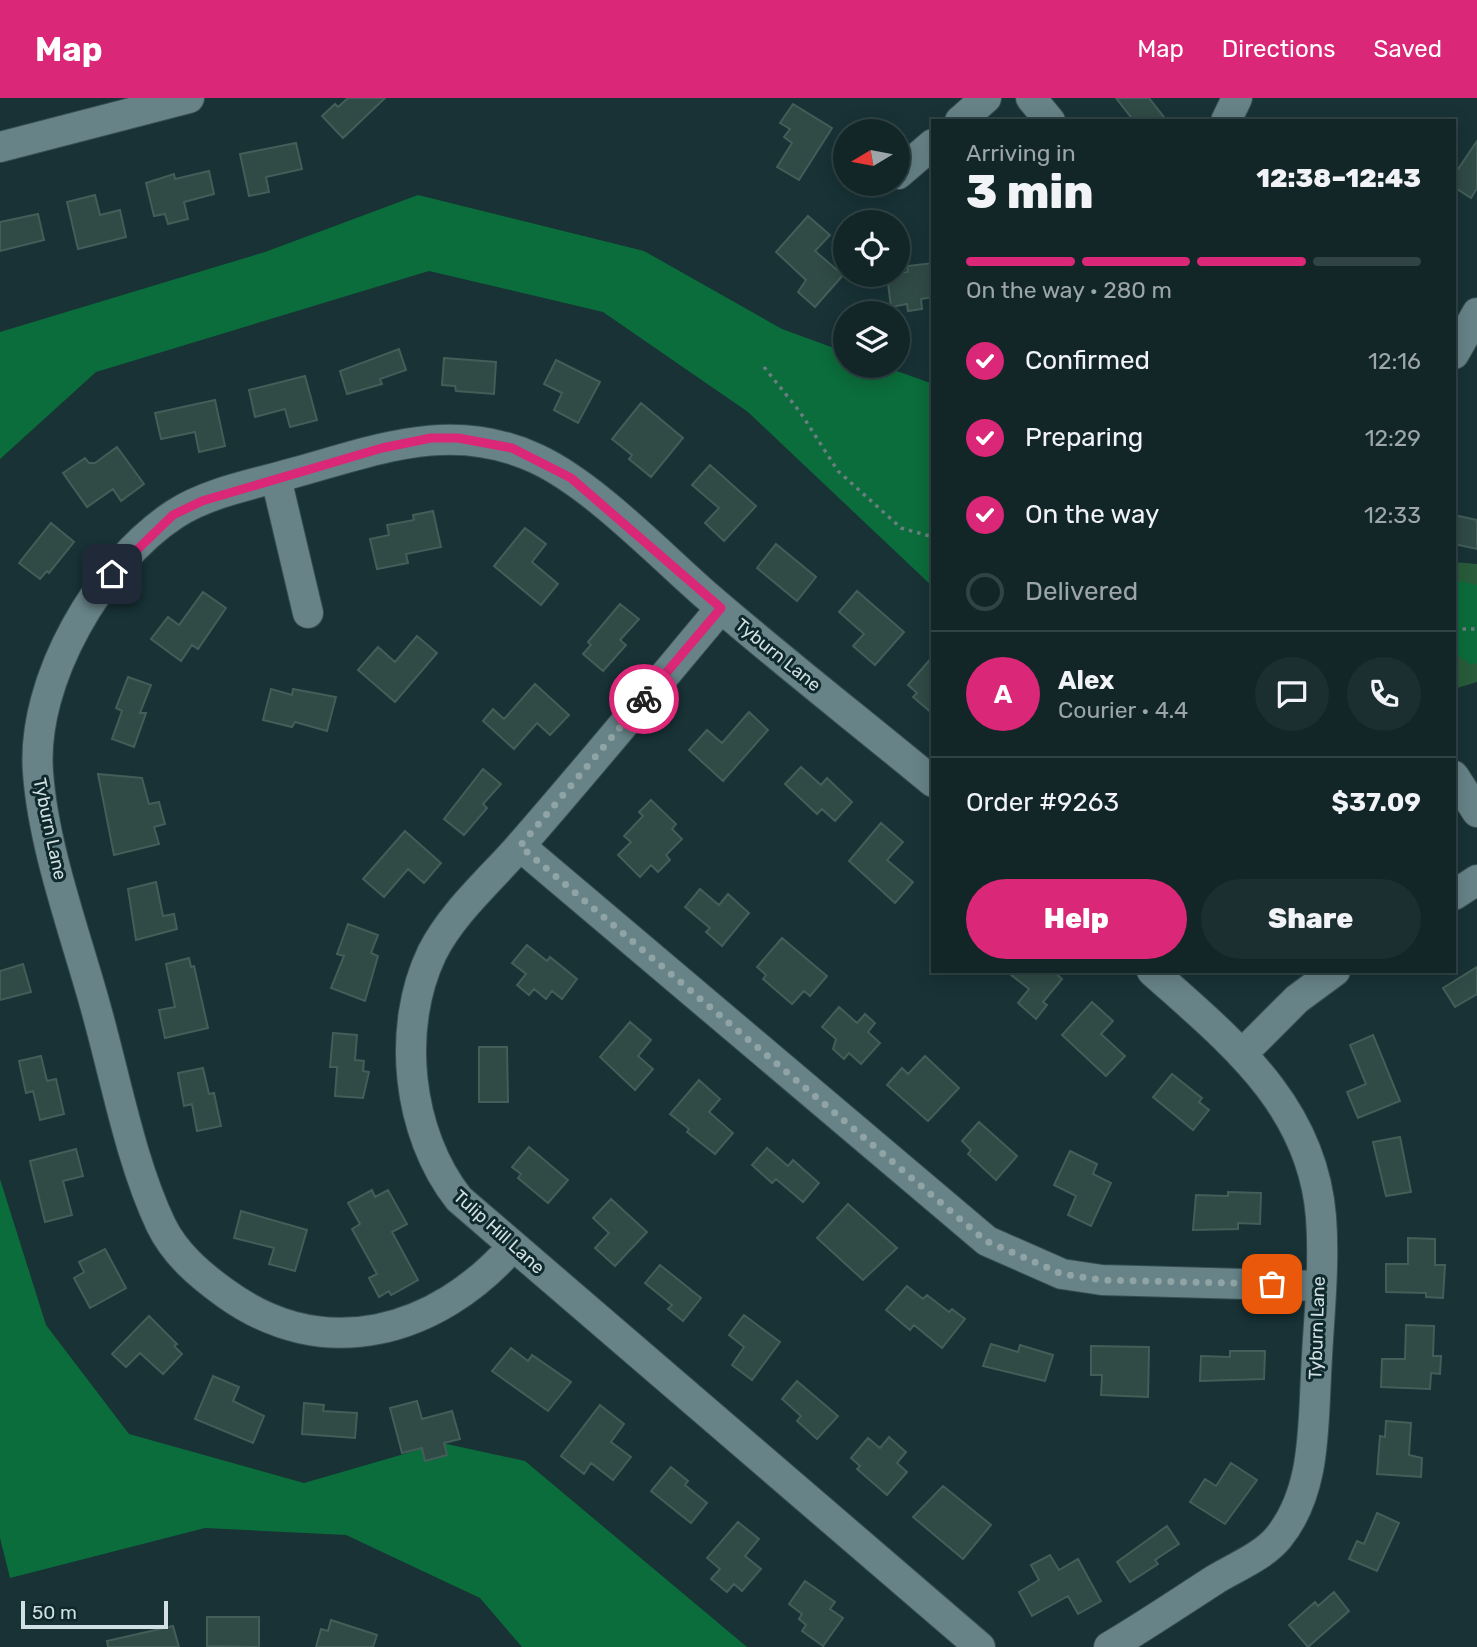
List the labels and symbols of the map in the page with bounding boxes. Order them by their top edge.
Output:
north arrow [833,119,910,196]
pin [82,544,142,604]
street label: Tyburn Lane [731,614,825,696]
courier [609,664,679,734]
street label: Tyburn Lane [28,776,72,882]
street label: Tulip Hill Lane [449,1185,549,1279]
pin [1242,1254,1302,1314]
street label: Tyburn Lane [1304,1276,1330,1380]
scale bar [21,1598,168,1630]

